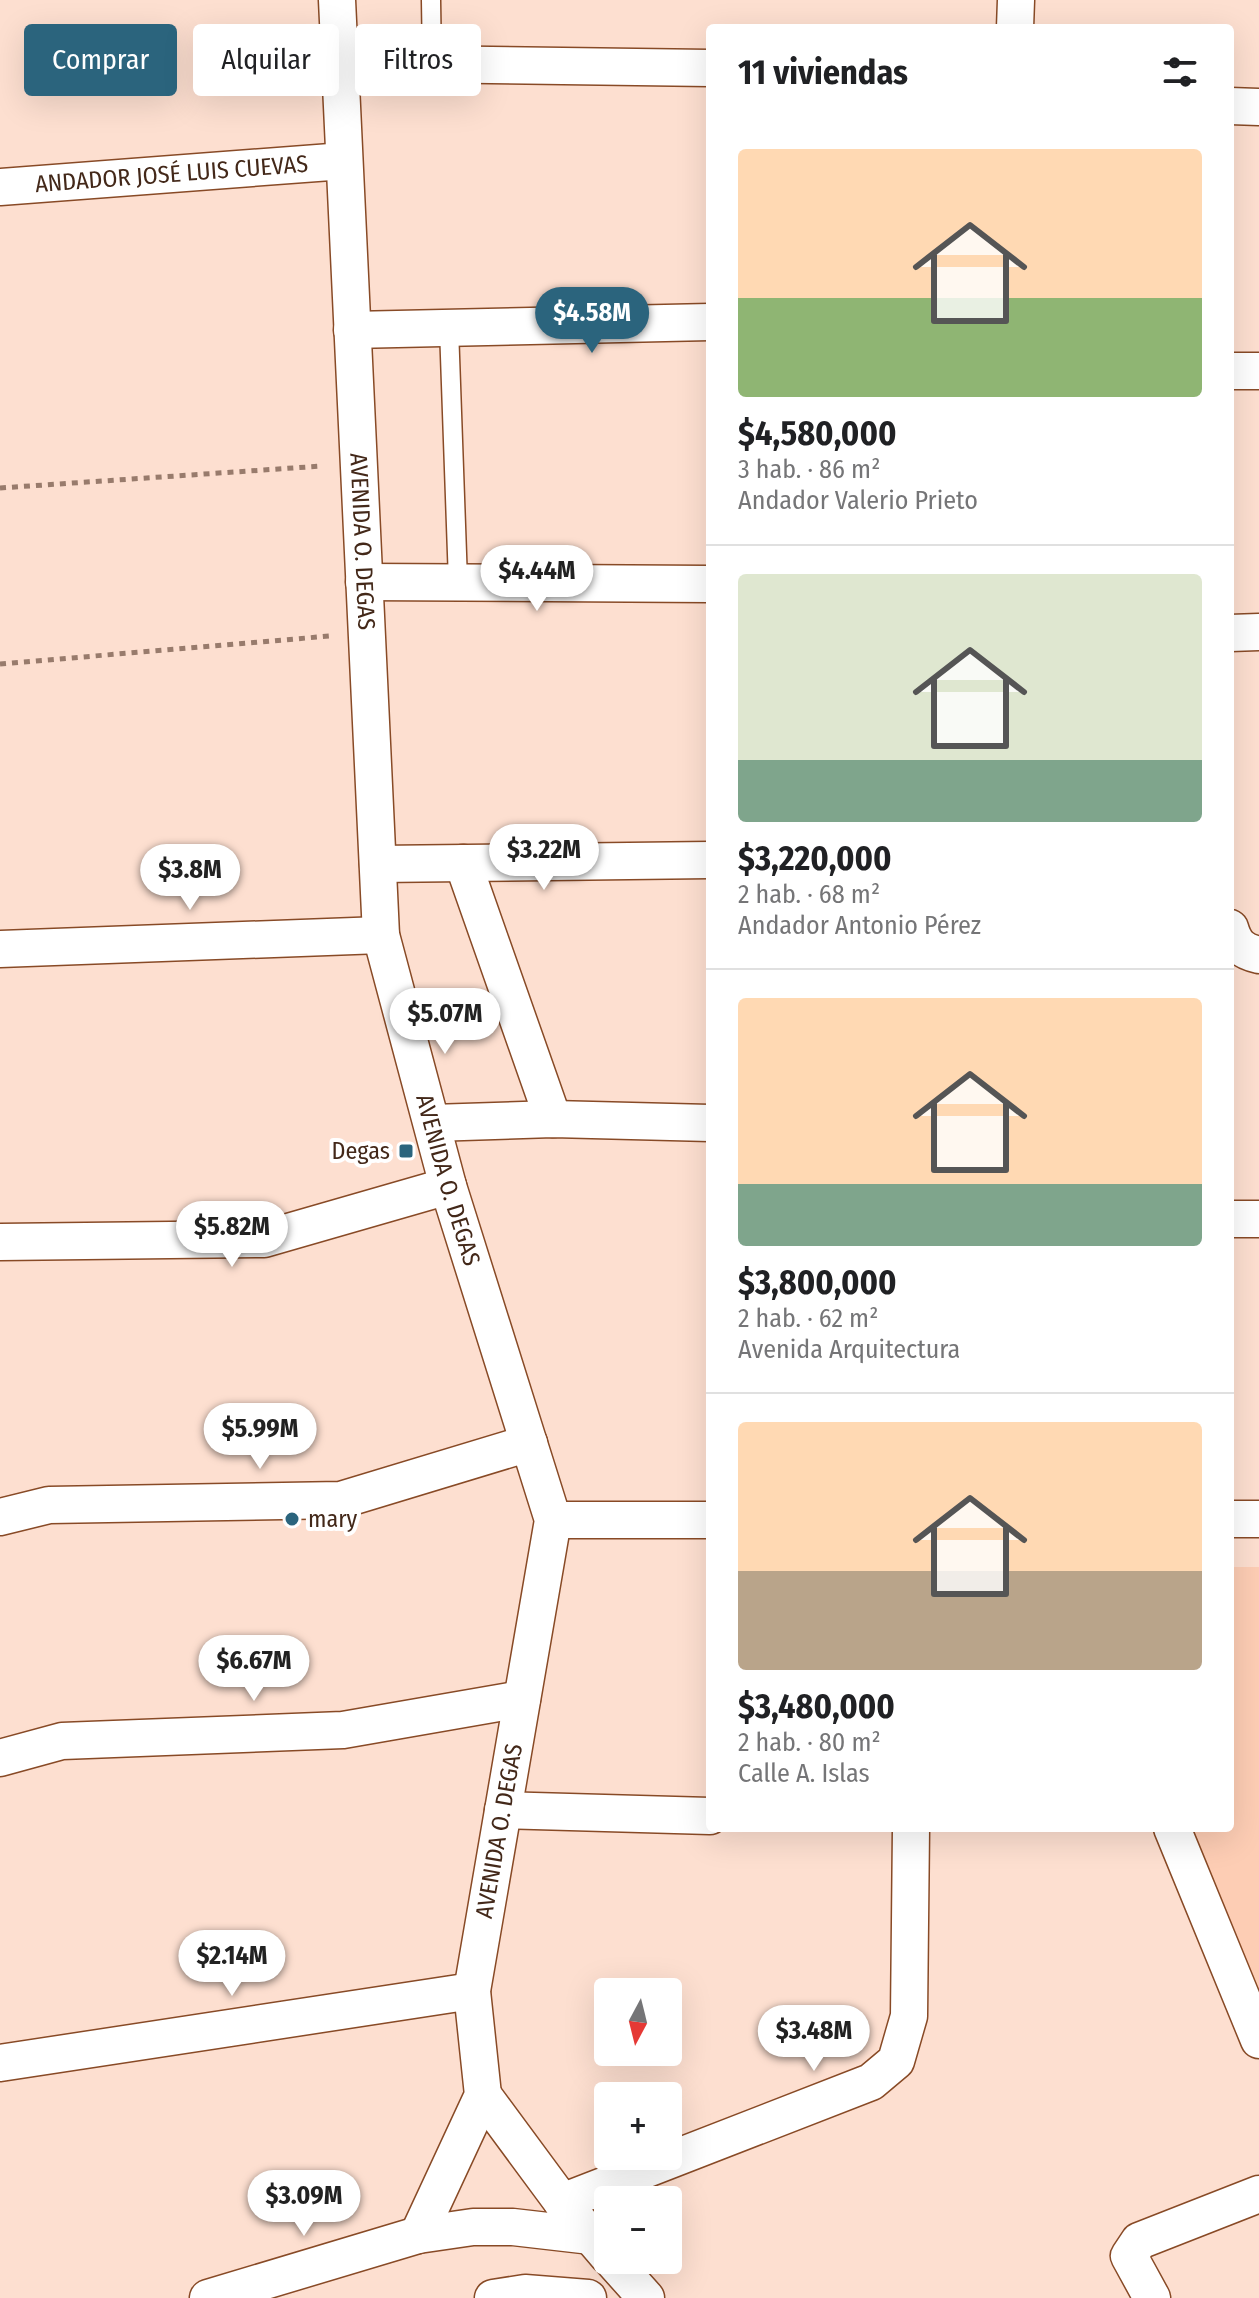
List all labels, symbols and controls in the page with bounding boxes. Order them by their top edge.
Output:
chip: Comprar [24,24,177,96]
chip: Alquilar [193,24,339,96]
chip: Filtros [355,24,481,96]
icon: filters [1158,50,1202,94]
text: 11 viviendas [738,52,908,93]
street label: ANDADOR JOSÉ LUIS CUEVAS [34,150,309,198]
icon: home [898,201,1042,345]
pin: $4.58M [527,287,657,355]
text: $4.58M [553,297,631,328]
text: $4,580,000 [738,413,897,454]
street label: AVENIDA O. DEGAS [344,452,381,631]
text: 3 hab. · 86 m² [738,454,880,485]
text: Andador Valerio Prieto [738,485,978,516]
pin: $4.44M [472,545,602,613]
text: $4.44M [498,555,576,586]
icon: home [898,626,1042,770]
pin: $3.22M [479,824,609,892]
text: $3.22M [507,834,581,865]
text: $3,220,000 [738,838,892,879]
pin: $3.8M [134,844,246,912]
text: $3.8M [158,854,222,885]
text: 2 hab. · 68 m² [738,879,880,910]
text: Andador Antonio Pérez [738,910,981,941]
pin: $5.07M [380,988,510,1056]
text: $5.07M [408,998,482,1029]
icon: home [898,1050,1042,1194]
street label: AVENIDA O. DEGAS [410,1091,486,1269]
place label: Degas [332,1137,390,1165]
marker: Degas [397,1142,415,1160]
pin: $5.82M [167,1201,297,1269]
text: $5.82M [194,1211,270,1242]
text: $3,800,000 [738,1262,897,1303]
text: 2 hab. · 62 m² [738,1303,878,1334]
text: Avenida Arquitectura [738,1334,960,1365]
pin: $5.99M [195,1403,325,1471]
text: $5.99M [222,1413,298,1444]
icon: home [898,1474,1042,1618]
place label: mary [308,1505,358,1533]
marker: mary [283,1510,301,1528]
pin: $6.67M [189,1635,319,1703]
text: $6.67M [216,1645,292,1676]
text: $3,480,000 [738,1686,895,1727]
text: 2 hab. · 80 m² [738,1727,881,1758]
street label: AVENIDA O. DEGAS [470,1741,528,1921]
text: Calle A. Islas [738,1758,870,1789]
pin: $2.14M [167,1930,297,1998]
text: $2.14M [196,1940,268,1971]
north arrow [594,1978,682,2066]
map controls [594,1978,682,2274]
pin: $3.48M [749,2005,879,2073]
text: $3.48M [776,2015,852,2046]
button: + [594,2082,682,2170]
pin: $3.09M [239,2170,369,2238]
text: $3.09M [266,2180,343,2211]
button: − [594,2186,682,2274]

